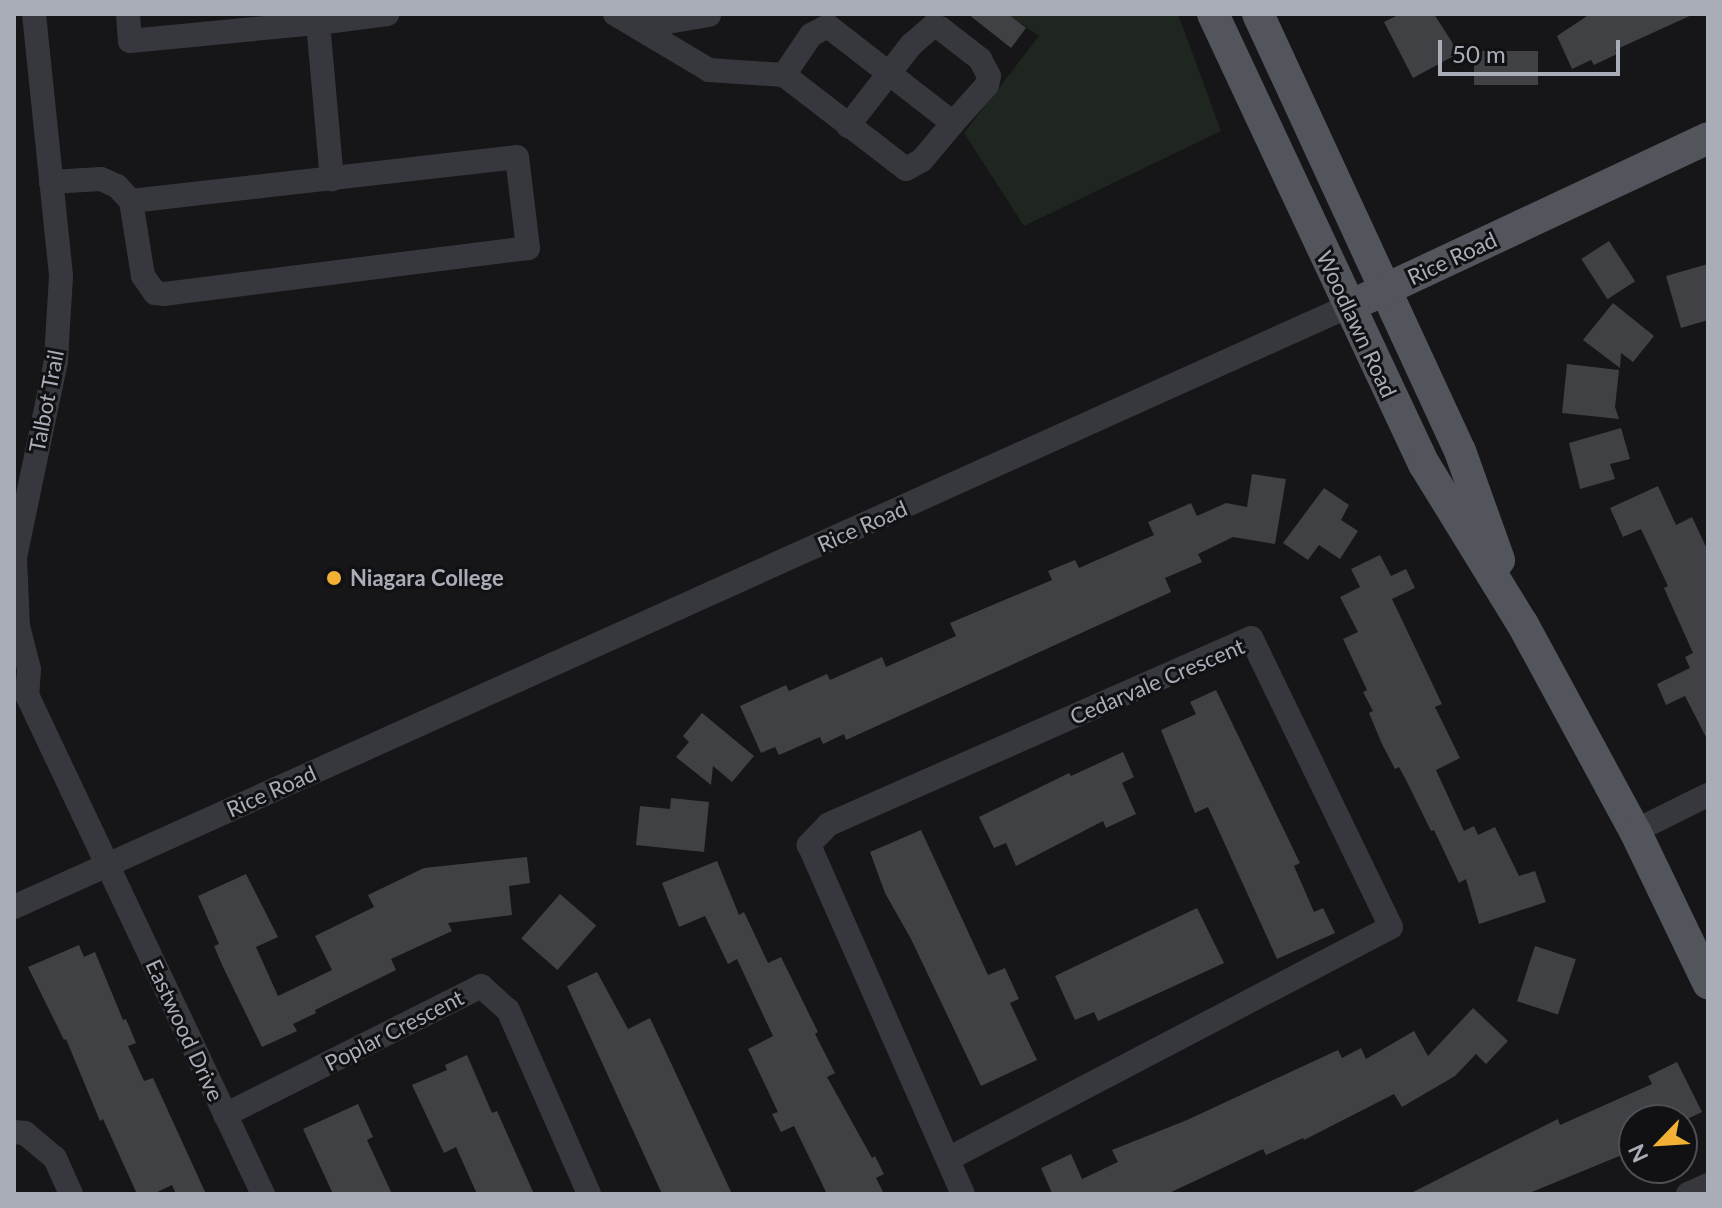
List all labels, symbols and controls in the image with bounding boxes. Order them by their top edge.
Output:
scale bar [1442,24,1624,74]
text: 50 m [1452,39,1506,68]
street label: Rice Road [1403,226,1501,290]
street label: Woodlawn Road [1311,246,1403,402]
street label: Talbot Trail [23,347,69,455]
street label: Rice Road [813,495,911,557]
place label: Niagara College [350,565,504,591]
marker: Niagara College [325,569,343,587]
street label: Cedarvale Crescent [1066,632,1248,730]
street label: Rice Road [222,760,320,822]
street label: Eastwood Drive [141,955,229,1105]
street label: Poplar Crescent [320,984,468,1076]
north arrow [1618,1104,1698,1184]
text: N [1622,1140,1653,1167]

